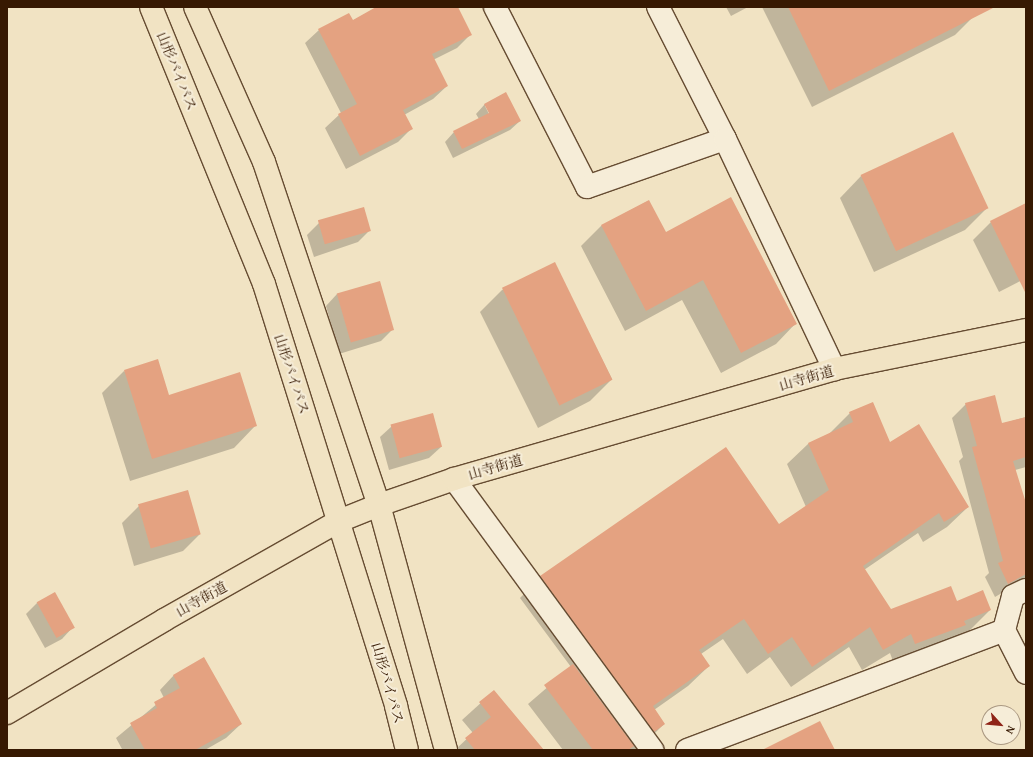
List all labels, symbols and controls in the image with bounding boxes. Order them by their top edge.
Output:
street label: 山形バイパス [153,29,201,113]
street label: 山形バイパス [271,331,313,417]
street label: 山寺街道 [777,362,835,394]
street label: 山寺街道 [466,451,524,483]
street label: 山寺街道 [172,578,230,620]
street label: 山形バイパス [368,640,408,726]
north arrow [981,705,1021,745]
text: N [1002,723,1020,737]

